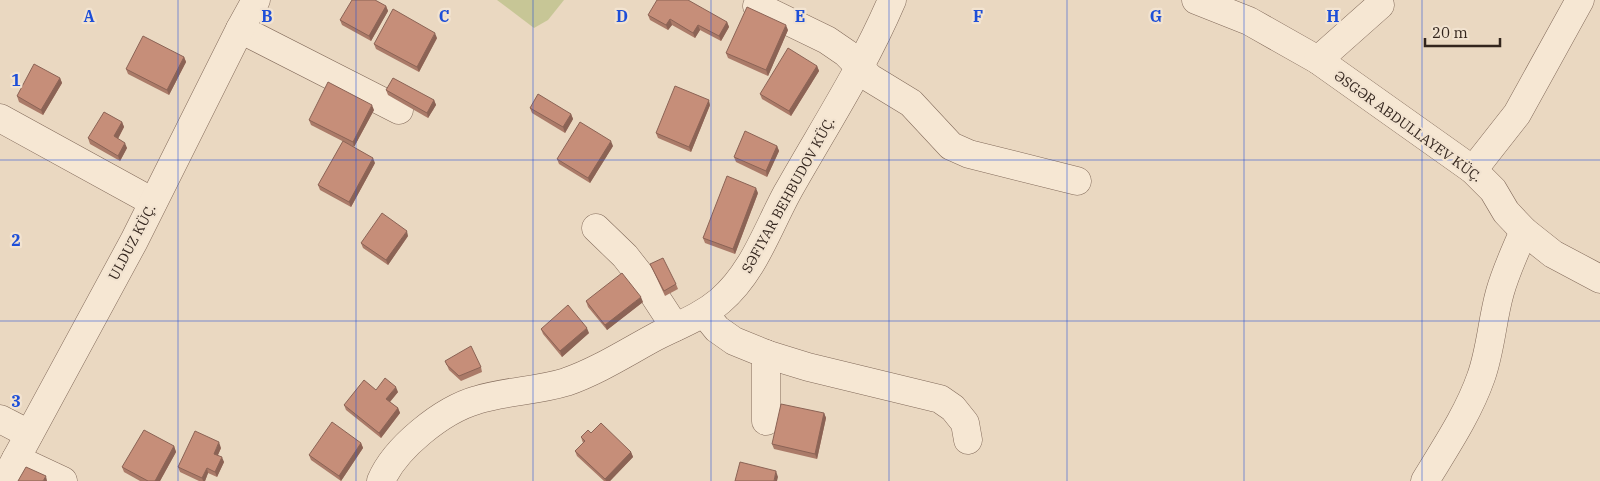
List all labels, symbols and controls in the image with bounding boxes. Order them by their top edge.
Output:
text: A [83,6,95,26]
text: B [261,6,273,26]
text: C [439,6,449,26]
text: D [616,6,628,26]
text: E [795,6,805,26]
text: F [973,6,983,26]
text: G [1150,6,1162,26]
text: H [1327,6,1340,26]
scale bar [1425,15,1500,47]
text: 20 m [1432,23,1468,42]
street label: ƏSGƏR ABDULLAYEV KÜÇ. [1331,66,1485,186]
text: 1 [11,70,21,90]
street label: SƏFIYAR BEHBUDOV KÜÇ. [738,114,838,276]
street label: ULDUZ KÜÇ. [104,201,160,283]
text: 2 [11,230,21,250]
text: 3 [11,391,21,411]

